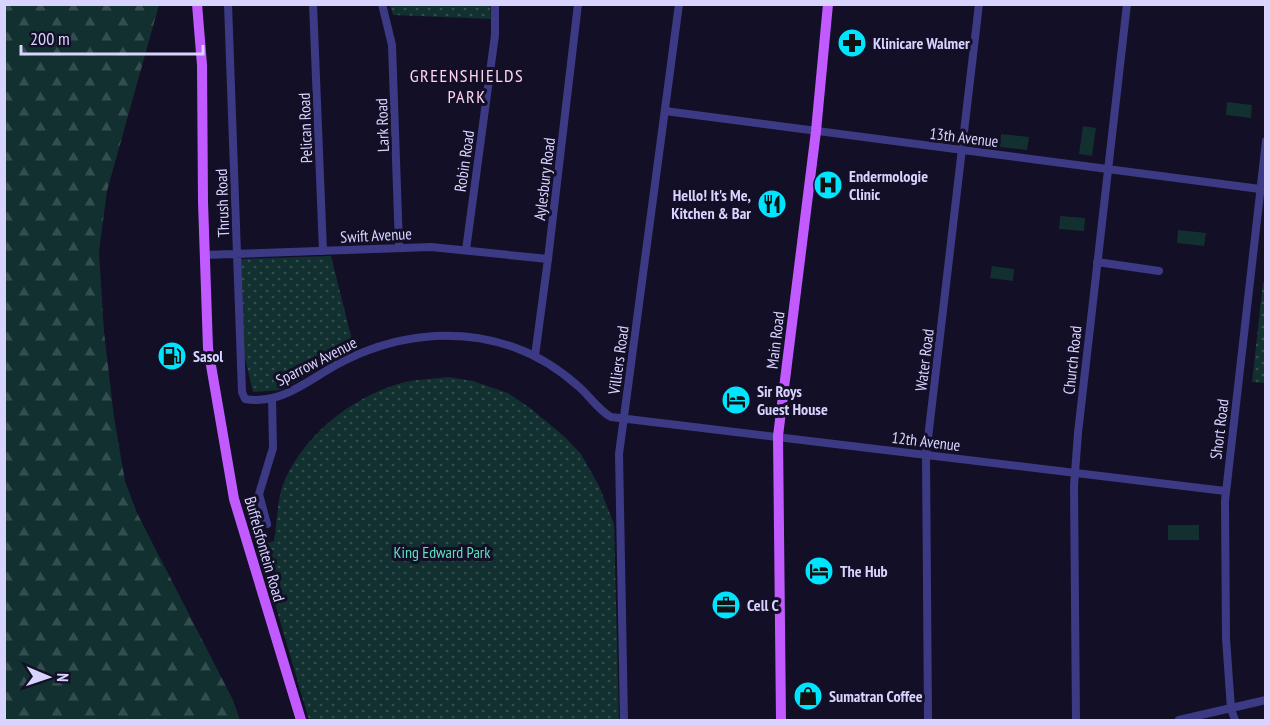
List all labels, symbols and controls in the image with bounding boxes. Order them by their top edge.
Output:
scale bar [21,18,202,56]
text: 200 m [30,27,70,50]
pharmacy icon: Klinicare Walmer [836,27,868,59]
place label: Klinicare Walmer [873,33,970,53]
district label: GREENSHIELDS PARK [410,64,524,108]
street label: Pelican Road [294,92,316,164]
street label: Lark Road [371,98,393,152]
street label: 13th Avenue [928,123,1000,151]
street label: Robin Road [450,129,478,193]
street label: Aylesbury Road [529,136,559,222]
place label: Endermologie Clinic [849,166,928,204]
street label: Thrush Road [211,168,233,238]
hospital icon: Endermologie Clinic [812,169,844,201]
place label: Hello! It's Me, Kitchen & Bar [671,185,751,223]
restaurant icon: Hello! It's Me, Kitchen & Bar [756,188,788,220]
street label: Swift Avenue [340,223,412,247]
street label: Main Road [762,310,788,370]
street label: Villiers Road [603,324,633,396]
street label: Church Road [1058,325,1086,395]
street label: Water Road [910,328,938,392]
street label: Sparrow Avenue [272,332,360,390]
fuel station icon: Sasol [156,340,188,372]
place label: Sasol [193,346,223,366]
place label: Sir Roys Guest House [757,381,828,419]
hotel icon: Sir Roys Guest House [720,384,752,416]
street label: Short Road [1205,398,1233,460]
street label: 12th Avenue [890,427,962,455]
street label: Buffelsfontein Road [240,494,290,604]
park label: King Edward Park [394,542,491,562]
hotel icon: The Hub [803,555,835,587]
place label: The Hub [840,561,888,581]
office icon: Cell C [710,589,742,621]
place label: Cell C [747,595,780,615]
north arrow [18,647,78,707]
text: N [53,673,73,682]
shop icon: Sumatran Coffee [792,680,824,712]
place label: Sumatran Coffee [829,686,923,706]

